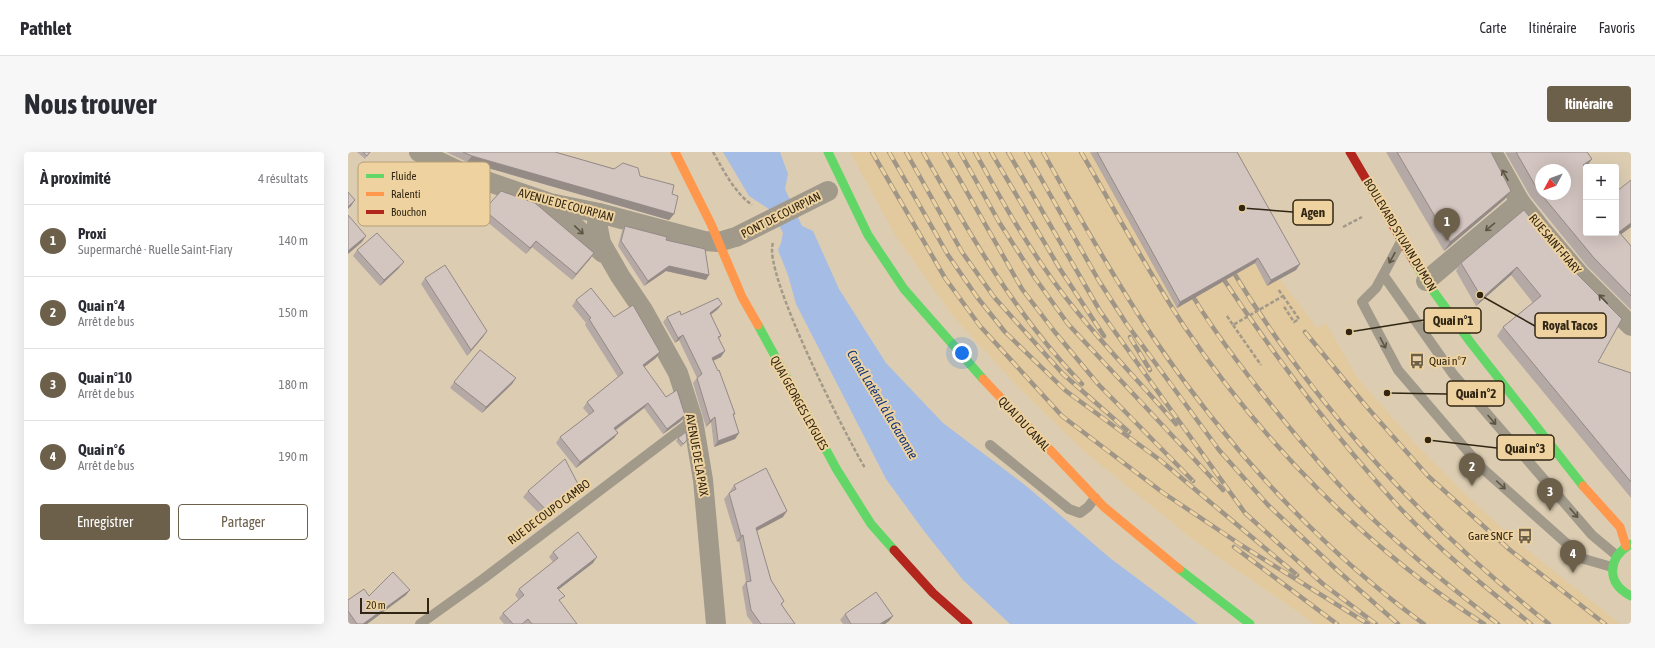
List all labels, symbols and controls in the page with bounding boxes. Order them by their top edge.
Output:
text: Pathlet [20,17,71,39]
text: Carte [1480,20,1507,36]
text: Itinéraire [1529,20,1577,36]
text: Favoris [1599,20,1635,36]
button: Itinéraire [1547,86,1631,122]
text: Nous trouver [24,88,156,120]
legend [358,162,490,226]
north arrow [1535,164,1571,200]
map controls [1583,164,1619,236]
button: + [1583,164,1619,200]
text: À proximité [40,168,111,188]
text: Fluide [391,170,416,182]
one-way arrow [1501,170,1509,182]
text: 4 résultats [258,171,308,186]
street label: BOULEVARD SYLVAIN DUMON [1361,176,1439,294]
street label: AVENUE DE COURPIAN [517,186,615,224]
text: Ralenti [391,188,420,200]
street label: PONT DE COURPIAN [739,189,823,241]
callout: Agen [1293,200,1333,225]
button: − [1583,200,1619,236]
text: Agen [1300,205,1325,220]
text: Bouchon [391,206,427,218]
pin: 1 [1434,208,1460,241]
street label: RUE SAINT-FIARY [1526,211,1584,277]
one-way arrow [1485,223,1496,232]
text: Proxi [78,225,106,242]
one-way arrow [574,225,584,235]
text: 1 [50,233,56,248]
text: 140 m [279,233,308,248]
text: Supermarché · Ruelle Saint-Fiary [78,242,233,257]
one-way arrow [1388,251,1396,263]
one-way arrow [1598,294,1608,304]
text: Quai n°4 [78,297,125,314]
text: 2 [50,305,56,320]
text: 150 m [279,305,308,320]
callout: Quai n°1 [1424,308,1481,333]
text: Quai n°1 [1433,313,1473,328]
callout: Royal Tacos [1535,313,1606,338]
text: Arrêt de bus [78,314,134,329]
text: Royal Tacos [1542,318,1598,333]
one-way arrow [1380,337,1387,349]
your location [952,343,972,363]
water label: Canal Latéral à la Garonne [844,347,921,462]
bus stop icon: Quai n°7 [1408,352,1426,370]
street label: QUAI GEORGES LEYGUES [767,353,831,453]
place label: Quai n°7 [1429,354,1467,368]
text: Quai n°10 [78,369,132,386]
text: 3 [50,377,56,392]
text: 180 m [279,377,308,392]
callout: Quai n°2 [1447,381,1504,406]
text: Arrêt de bus [78,386,134,401]
text: Quai n°2 [1456,386,1496,401]
street label: QUAI DU CANAL [995,394,1053,454]
street label: AVENUE DE LA PAIX [683,413,711,498]
one-way arrow [1488,414,1497,425]
callout: Quai n°3 [1497,435,1554,460]
text: Quai n°6 [78,441,125,458]
text: Quai n°3 [1505,441,1545,456]
text: 4 [50,449,56,464]
text: 190 m [279,449,308,464]
pin: 2 [1459,453,1485,486]
text: Arrêt de bus [78,458,134,473]
street label: RUE DE COUPO CAMBO [505,477,593,547]
pin: 3 [1537,478,1563,511]
one-way arrow [1496,481,1506,490]
button: Enregistrer [40,504,170,540]
button: Partager [178,504,308,540]
one-way arrow [1569,508,1578,518]
bus stop icon: Gare SNCF [1516,527,1534,545]
place label: Gare SNCF [1468,529,1513,543]
pin: 4 [1560,540,1586,573]
scale bar [360,596,429,615]
text: 20 m [366,599,386,611]

